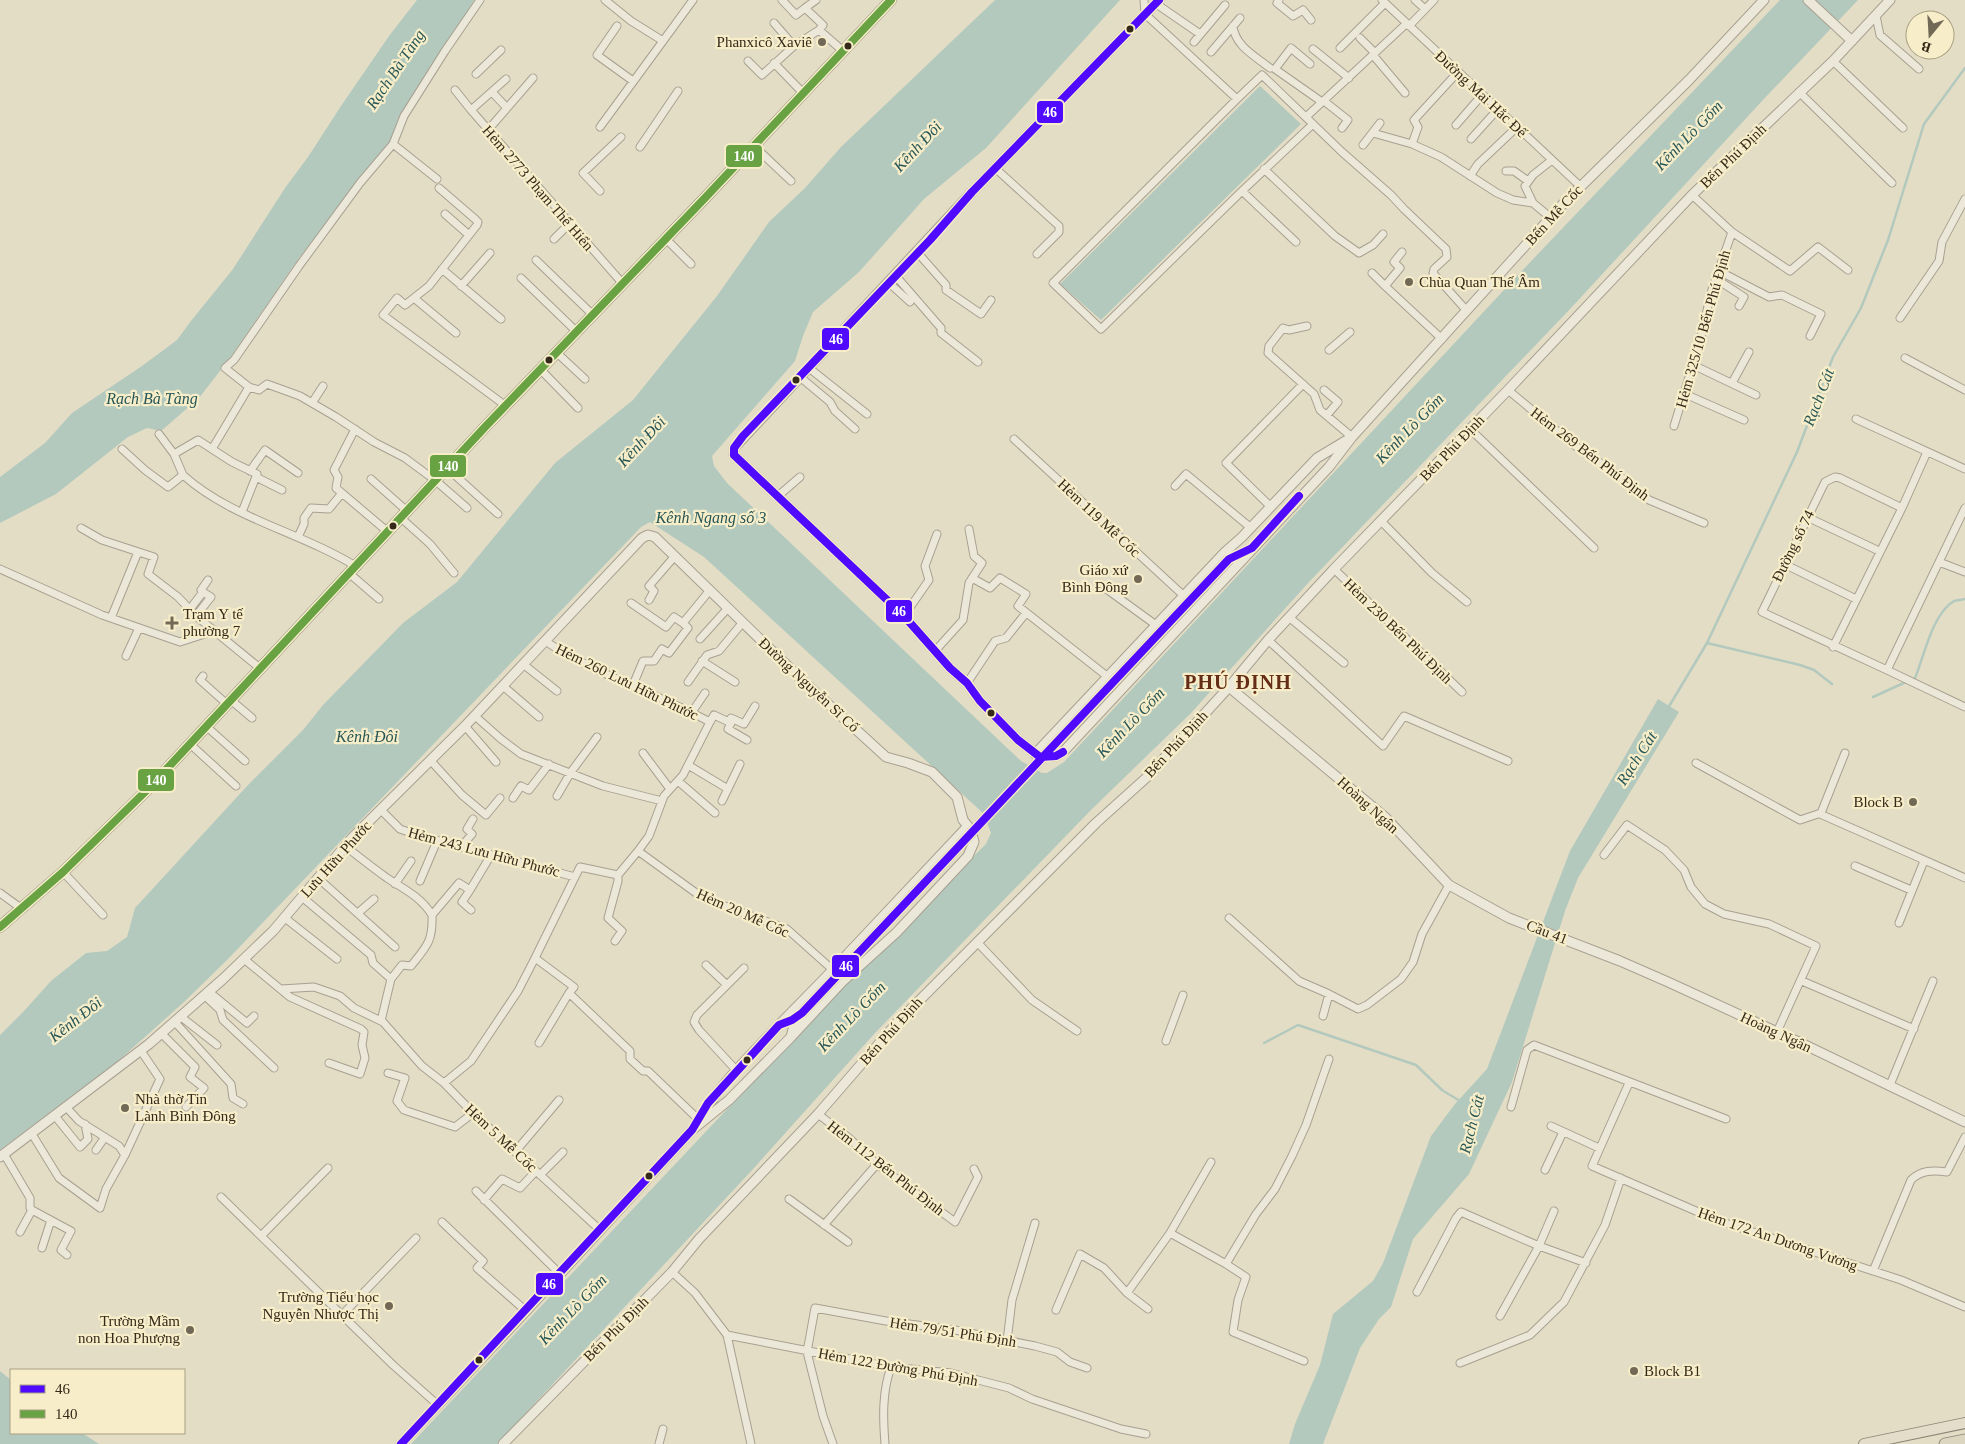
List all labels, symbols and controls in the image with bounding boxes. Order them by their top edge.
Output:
north arrow [1905,10,1955,60]
unlabelled marker [1125,24,1135,34]
water label: Rạch Bà Tàng [362,27,429,113]
place label: Phanxicô Xaviê [717,34,812,50]
marker: Phanxicô Xaviê [816,36,828,48]
text: B [1919,38,1933,55]
unlabelled marker [843,41,853,51]
street label: Đường Mai Hắc Đế [1432,48,1530,141]
water label: Kênh Lò Gốm [1650,97,1726,174]
line badge: 46 [1036,100,1064,124]
text: 46 [1043,105,1057,120]
water label: Kênh Đôi [889,118,945,175]
street label: Bến Phú Định [1697,120,1769,191]
street label: Hẻm 2773 Phạm Thế Hiển [479,122,597,254]
line badge: 140 [725,144,763,168]
text: 140 [734,149,755,164]
street label: Bến Mễ Cốc [1522,182,1586,248]
street label: Hẻm 325/10 Bến Phú Định [1673,248,1733,410]
place label: Chùa Quan Thế Âm [1419,274,1540,290]
marker: Chùa Quan Thế Âm [1403,276,1415,288]
line badge: 46 [821,327,850,351]
text: 46 [829,332,843,347]
unlabelled marker [544,355,554,365]
water label: Rạch Cát [1799,366,1837,429]
unlabelled marker [791,375,801,385]
water label: Rạch Bà Tàng [105,390,198,408]
water label: Kênh Lò Gốm [1371,390,1447,467]
street label: Hẻm 269 Bến Phú Định [1528,404,1653,504]
street label: Bến Phú Định [1417,412,1488,484]
water label: Kênh Đôi [613,413,669,470]
line badge: 140 [429,454,467,478]
text: 140 [438,459,459,474]
street label: Hẻm 119 Mễ Cốc [1055,476,1144,560]
street label: Đường số 74 [1769,507,1817,584]
water label: Kênh Ngang số 3 [655,509,766,527]
unlabelled marker [388,521,398,531]
place label: Giáo xứ Bình Đông [1062,562,1129,595]
marker: Giáo xứ Bình Đông [1132,573,1144,585]
street label: Hẻm 230 Bến Phú Định [1341,575,1456,687]
line badge: 46 [885,599,913,623]
text: 46 [892,604,906,619]
place label: Trạm Y tế phường 7 [183,606,243,639]
marker: Trạm Y tế phường 7 [165,616,179,630]
street label: Đường Nguyễn Sĩ Cố [756,635,863,736]
street label: Hẻm 260 Lưu Hữu Phước [553,641,701,724]
district label: PHÚ ĐỊNH [1184,670,1292,694]
water label: Kênh Lò Gốm [1092,684,1168,761]
street label: Bến Phú Định [1141,707,1211,781]
unlabelled marker [986,708,996,718]
water label: Kênh Đôi [335,728,398,745]
water label: Rạch Cát [1612,728,1660,789]
line badge: 140 [137,768,175,792]
text: 140 [146,773,167,788]
street label: Hoàng Ngân [1334,774,1402,837]
place label: Block B [1853,794,1903,810]
marker: Block B [1907,796,1919,808]
street label: Lưu Hữu Phước [297,817,375,901]
street label: Hẻm 243 Lưu Hữu Phước [406,824,562,880]
street label: Hẻm 20 Mễ Cốc [694,885,792,941]
street label: Cầu 41 [1524,917,1570,947]
line badge: 46 [831,954,860,978]
text: 46 [839,959,853,974]
water label: Kênh Lò Gốm [813,978,889,1055]
water label: Kênh Đôi [45,994,105,1046]
street label: Bến Phú Định [857,994,926,1068]
street label: Hoàng Ngân [1738,1009,1814,1056]
unlabelled marker [742,1055,752,1065]
place label: Nhà thờ Tin Lành Bình Đông [135,1091,236,1124]
water label: Rạch Cát [1456,1092,1487,1156]
street label: Hẻm 5 Mễ Cốc [462,1101,540,1175]
marker: Nhà thờ Tin Lành Bình Đông [119,1102,131,1114]
street label: Hẻm 112 Bến Phú Định [824,1117,948,1219]
unlabelled marker [644,1171,654,1181]
street label: Hẻm 172 An Dương Vương [1696,1204,1860,1274]
water label: Kênh Lò Gốm [534,1271,610,1348]
line badge: 46 [535,1272,564,1296]
text: 46 [542,1277,556,1292]
place label: Trường Tiểu học Nguyễn Nhược Thị [262,1289,379,1322]
street label: Bến Phú Định [580,1293,652,1365]
marker: Trường Tiểu học Nguyễn Nhược Thị [383,1300,395,1312]
place label: Trường Mầm non Hoa Phượng [78,1313,180,1346]
street label: Hẻm 79/51 Phú Định [889,1314,1018,1350]
marker: Trường Mầm non Hoa Phượng [184,1324,196,1336]
street label: Hẻm 122 Đường Phú Định [817,1345,980,1389]
unlabelled marker [474,1355,484,1365]
place label: Block B1 [1644,1363,1701,1379]
marker: Block B1 [1628,1365,1640,1377]
legend [10,1369,185,1434]
text: 46 [55,1381,71,1397]
text: 140 [55,1406,78,1422]

